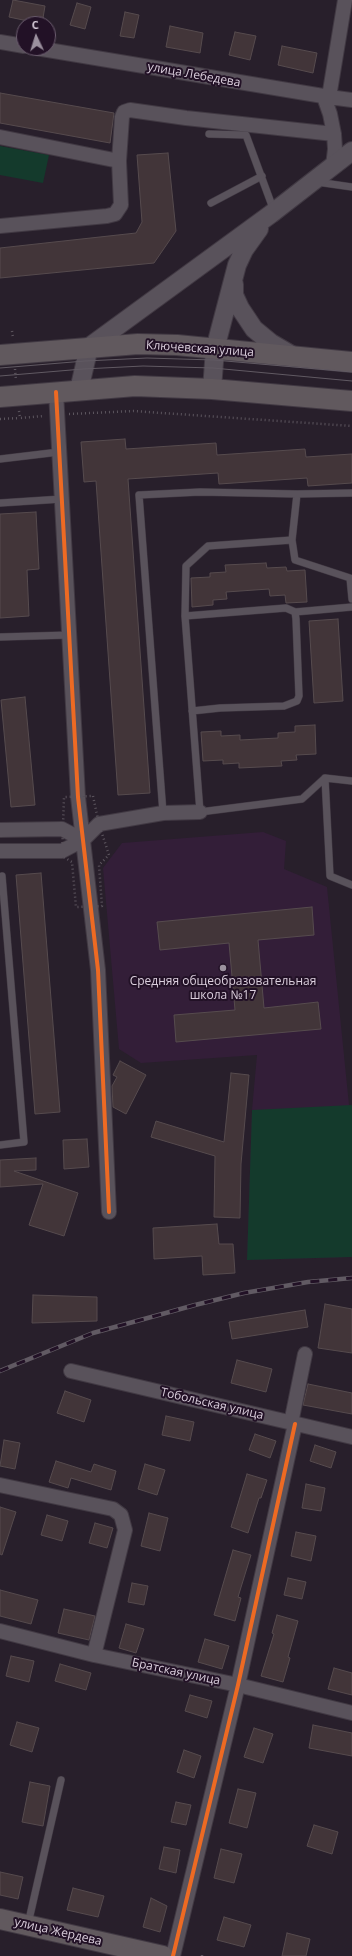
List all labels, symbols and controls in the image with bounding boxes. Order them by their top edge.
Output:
north arrow [16,16,56,56]
text: С [31,17,39,32]
street label: улица Лебедева [146,60,242,90]
street label: Ключевская улица [146,338,254,360]
marker: Средняя общеобразовательная школа №17 [218,963,228,973]
place label: Средняя общеобразовательная школа №17 [130,975,316,1003]
street label: Тобольская улица [159,1385,265,1423]
street label: Братская улица [130,1656,222,1688]
street label: улица Жердева [13,1915,103,1949]

